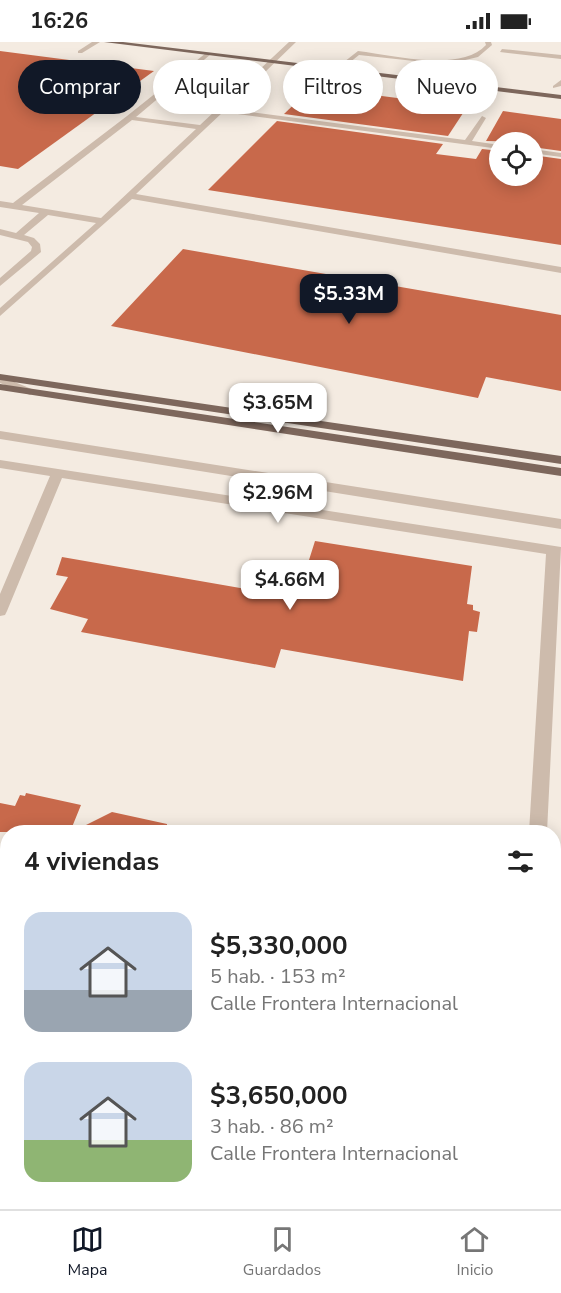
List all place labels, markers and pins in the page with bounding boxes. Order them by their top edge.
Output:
pin: $5.33M [300,274,398,325]
pin: $3.65M [229,383,327,434]
pin: $2.96M [229,473,327,524]
pin: $4.66M [241,560,339,611]

